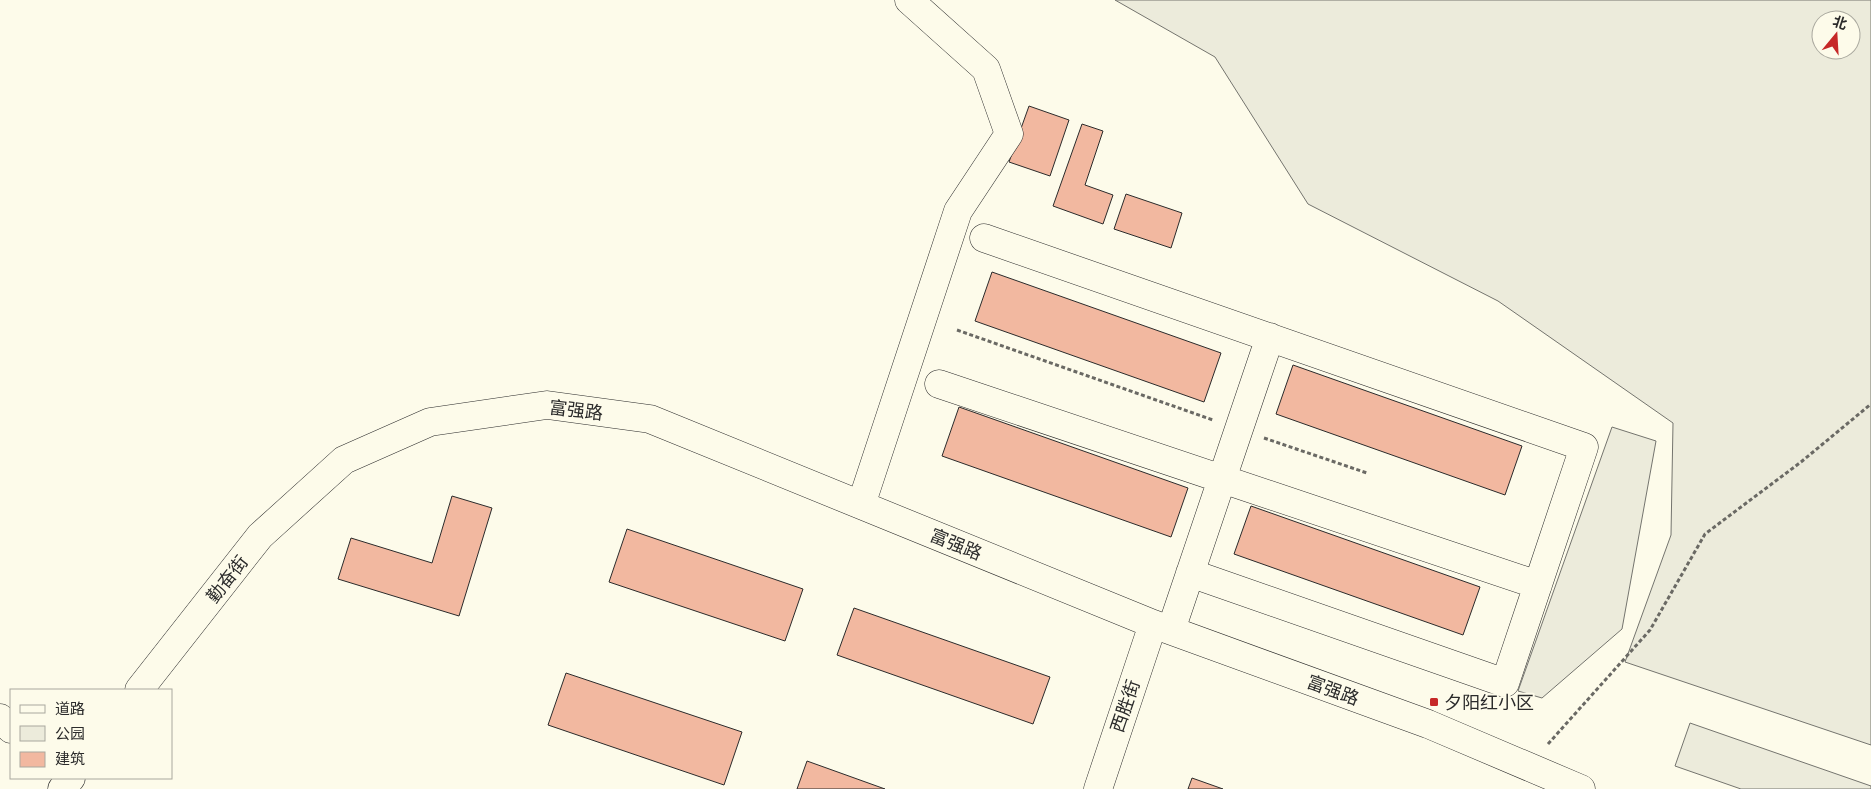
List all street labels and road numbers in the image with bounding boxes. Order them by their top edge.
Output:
street label: 富强路 [548,396,604,424]
street label: 富强路 [927,524,985,564]
street label: 勤奋街 [202,551,252,607]
street label: 富强路 [1304,671,1362,709]
street label: 西胜街 [1106,677,1144,735]

